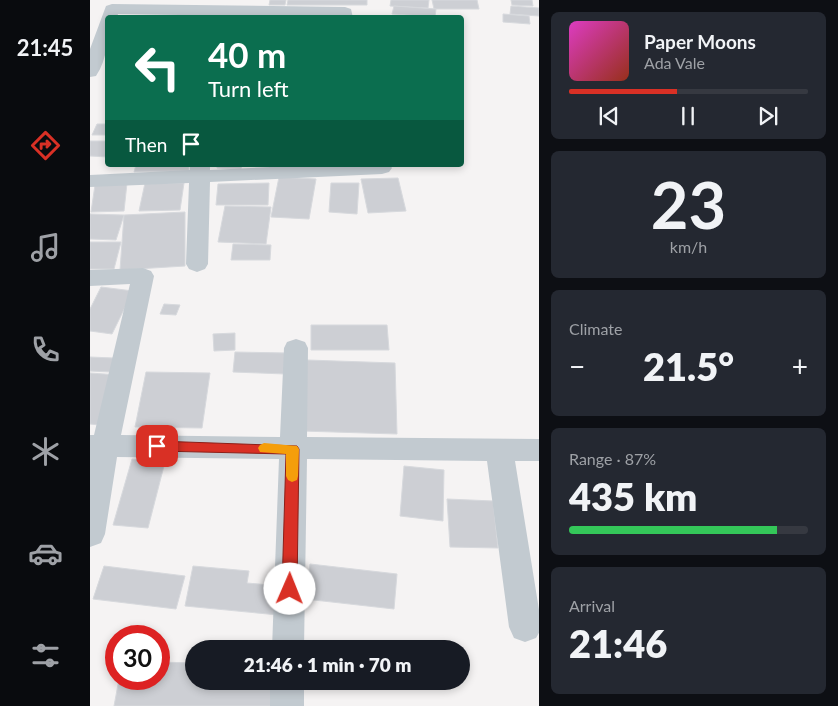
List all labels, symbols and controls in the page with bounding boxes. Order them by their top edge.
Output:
text: Paper Moons [644,30,756,53]
text: 40 m [208,33,286,75]
text: 21:45 [17,34,73,61]
icon: left [125,35,190,100]
text: Ada Vale [644,53,705,72]
text: Turn left [208,75,289,102]
icon: previous [595,102,623,130]
icon: pause [674,102,702,130]
icon: next [754,102,782,130]
icon: directions [28,128,63,163]
icon: arrive [177,130,205,158]
text: Then [125,133,167,156]
text: 23 [651,165,726,243]
icon: music [28,230,63,265]
text: km/h [670,237,707,256]
text: Climate [569,319,622,338]
icon: phone [28,332,63,367]
text: 21.5° [643,343,734,389]
text: − [569,349,585,383]
text: + [792,349,808,383]
pin [136,425,178,467]
icon: arrive [143,432,171,460]
icon: climate [28,434,63,469]
text: Range · 87% [569,449,656,468]
text: 435 km [569,473,697,519]
icon: car [28,536,63,571]
position arrow [263,562,315,614]
text: Arrival [569,596,615,615]
text: 21:46 [569,620,667,666]
speed limit sign: 30 [105,625,170,690]
icon: filters [28,638,63,673]
text: 21:46 · 1 min · 70 m [244,653,411,676]

